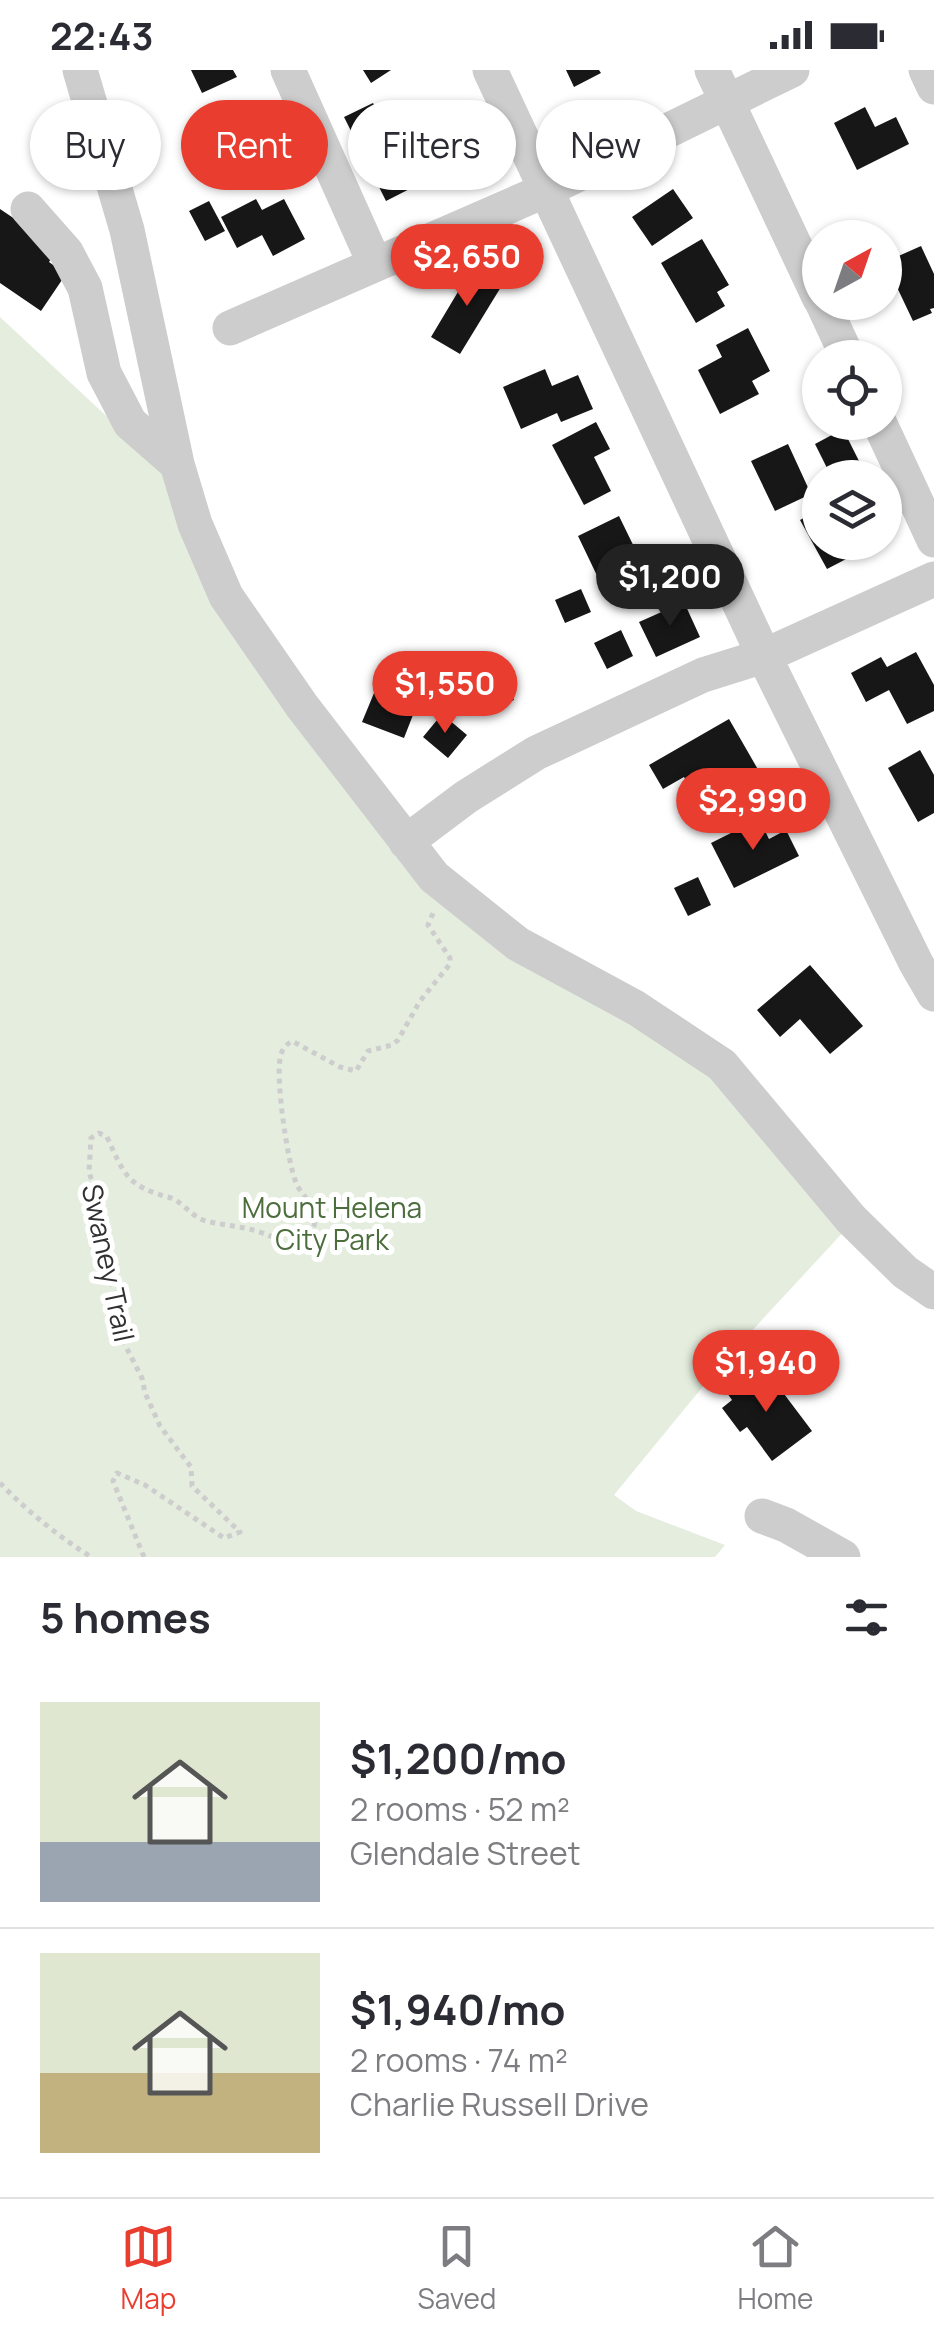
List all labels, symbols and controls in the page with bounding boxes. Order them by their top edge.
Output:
text: 22:43 [50,9,154,61]
chip: Buy [30,100,161,190]
chip: Rent [181,100,328,190]
chip: Filters [348,100,516,190]
chip: New [536,100,676,190]
north arrow [802,220,902,320]
map controls [802,220,902,560]
pin: $2,650 [386,224,548,309]
text: $2,650 [413,234,521,278]
button: locate [802,340,902,440]
button: layers [802,460,902,560]
pin: $1,200 [589,544,751,629]
text: $1,200 [618,554,722,598]
pin: $1,550 [364,651,526,736]
text: $1,550 [394,661,496,705]
pin: $2,990 [672,768,834,853]
text: $2,990 [698,778,808,822]
street label: Swaney Trail [74,1181,144,1345]
park label: Mount Helena City Park [242,1188,422,1258]
pin: $1,940 [685,1330,847,1415]
text: $1,940 [715,1340,817,1384]
text: 5 homes [40,1588,211,1646]
icon: filters [839,1590,894,1645]
text: $1,200/mo [350,1729,566,1787]
icon: home [120,1742,240,1862]
text: 2 rooms · 52 m² [350,1787,570,1831]
text: Glendale Street [350,1831,580,1875]
text: $1,940/mo [350,1980,565,2038]
icon: home [120,1993,240,2113]
text: 2 rooms · 74 m² [350,2038,568,2082]
text: Charlie Russell Drive [350,2082,649,2126]
tab: Map [121,2219,176,2317]
tab: Saved [418,2219,496,2317]
tab: Home [738,2219,813,2317]

